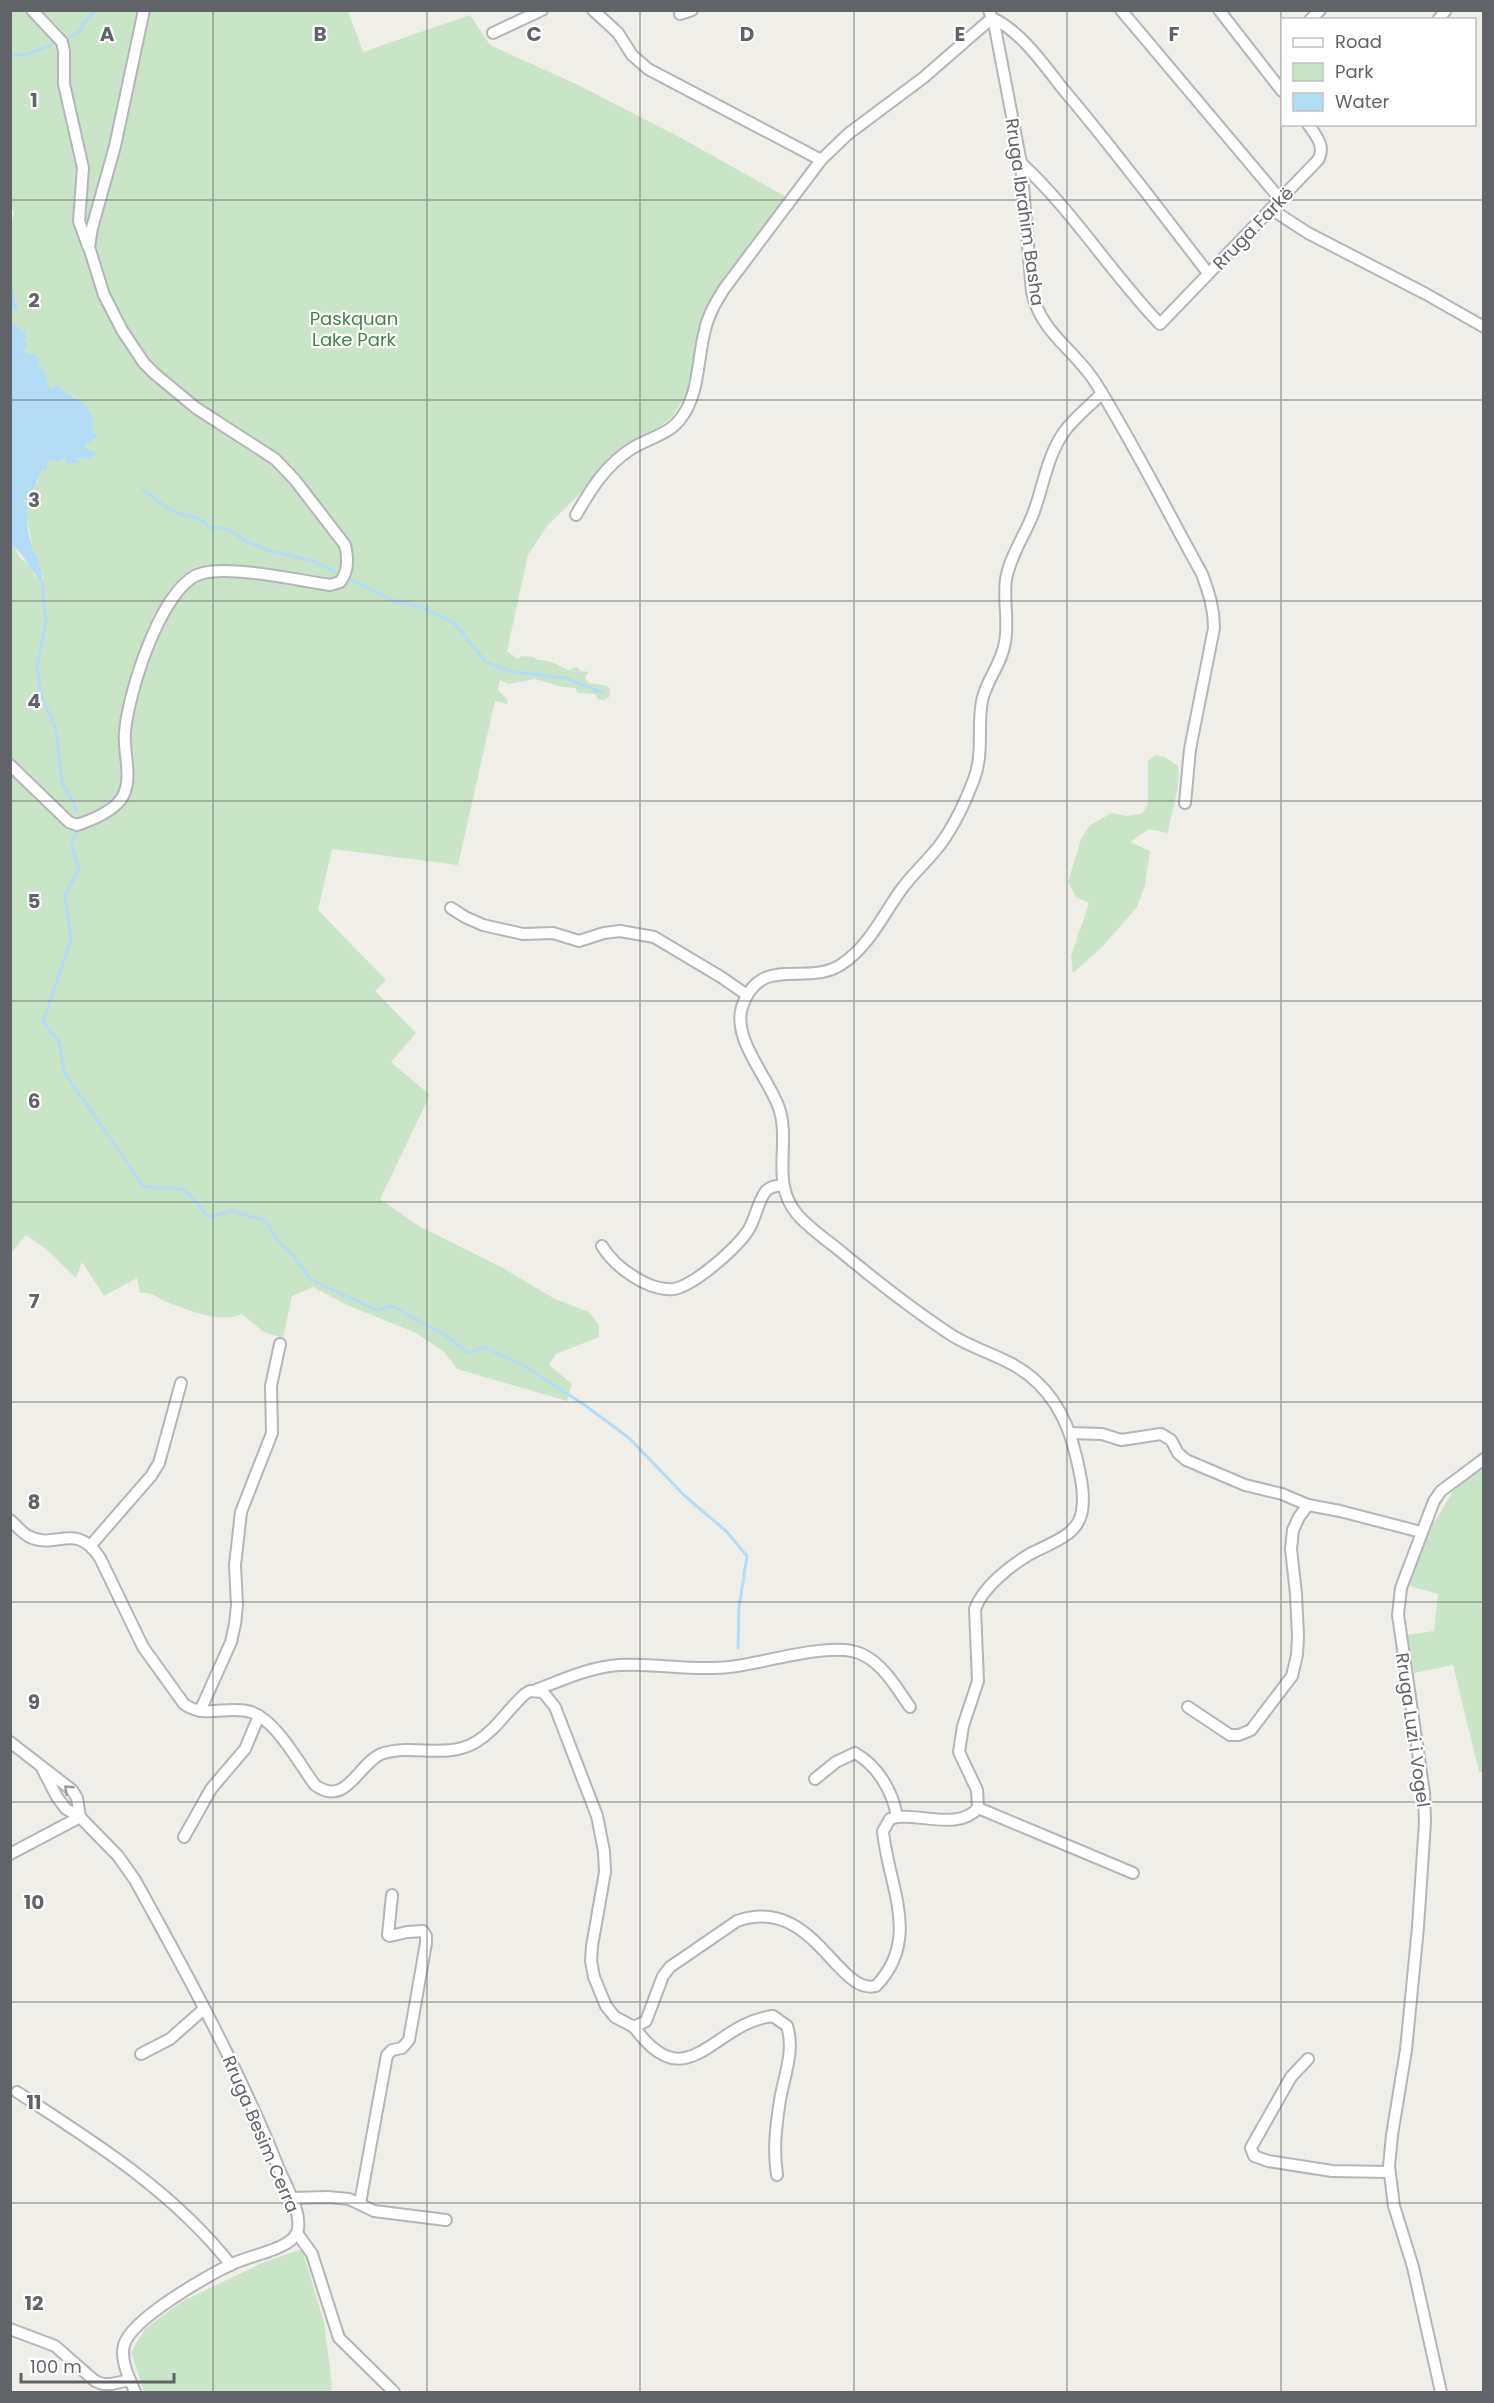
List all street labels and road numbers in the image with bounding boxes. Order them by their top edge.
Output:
street label: Rruga Ibrahim Basha [999,116,1051,308]
street label: Rruga Farkë [1207,181,1299,275]
street label: Rruga Luzi i Vogel [1390,1651,1436,1809]
street label: Rruga Besim Cerra [217,2052,305,2216]

